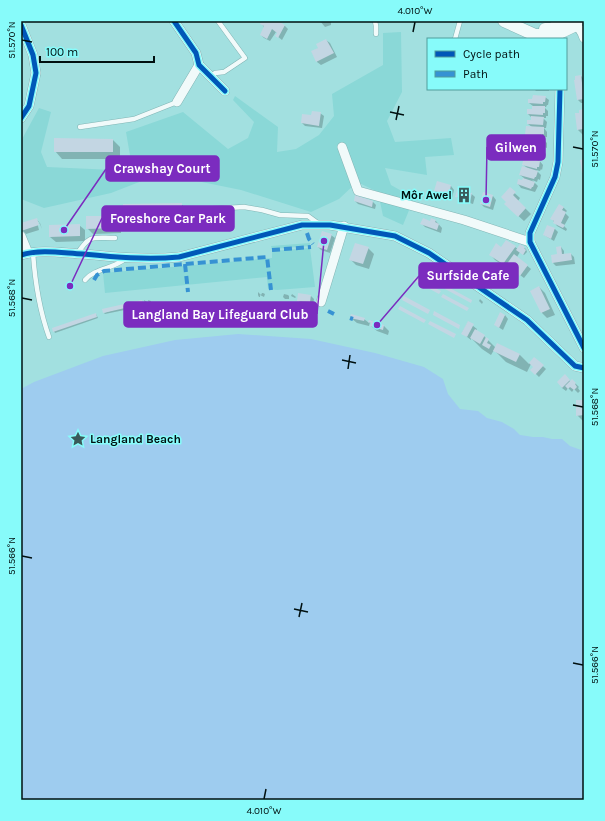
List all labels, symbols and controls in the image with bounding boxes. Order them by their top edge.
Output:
text: 4.010°W [398,5,432,17]
text: 51.570°N [6,21,18,59]
scale bar [40,38,154,64]
legend [427,38,567,90]
text: 100 m [46,45,78,59]
text: Cycle path [463,47,520,61]
text: Path [463,67,488,81]
text: 51.570°N [589,130,601,168]
callout: Gilwen [487,135,545,160]
text: Gilwen [495,140,537,155]
callout: Crawshay Court [106,156,219,181]
text: Crawshay Court [113,161,211,176]
building icon: Môr Awel [455,186,473,204]
place label: Môr Awel [401,188,452,202]
callout: Foreshore Car Park [102,206,234,231]
text: Foreshore Car Park [110,211,226,226]
callout: Surfside Cafe [419,263,518,288]
text: Surfside Cafe [427,268,510,283]
text: 51.568°N [6,279,18,317]
callout: Langland Bay Lifeguard Club [124,302,317,327]
text: Langland Bay Lifeguard Club [132,307,308,322]
text: 51.568°N [589,388,601,426]
place icon: Langland Beach [69,430,87,448]
place label: Langland Beach [90,432,181,446]
text: 51.566°N [6,537,18,575]
text: 51.566°N [589,646,601,684]
text: 4.010°W [247,805,281,817]

